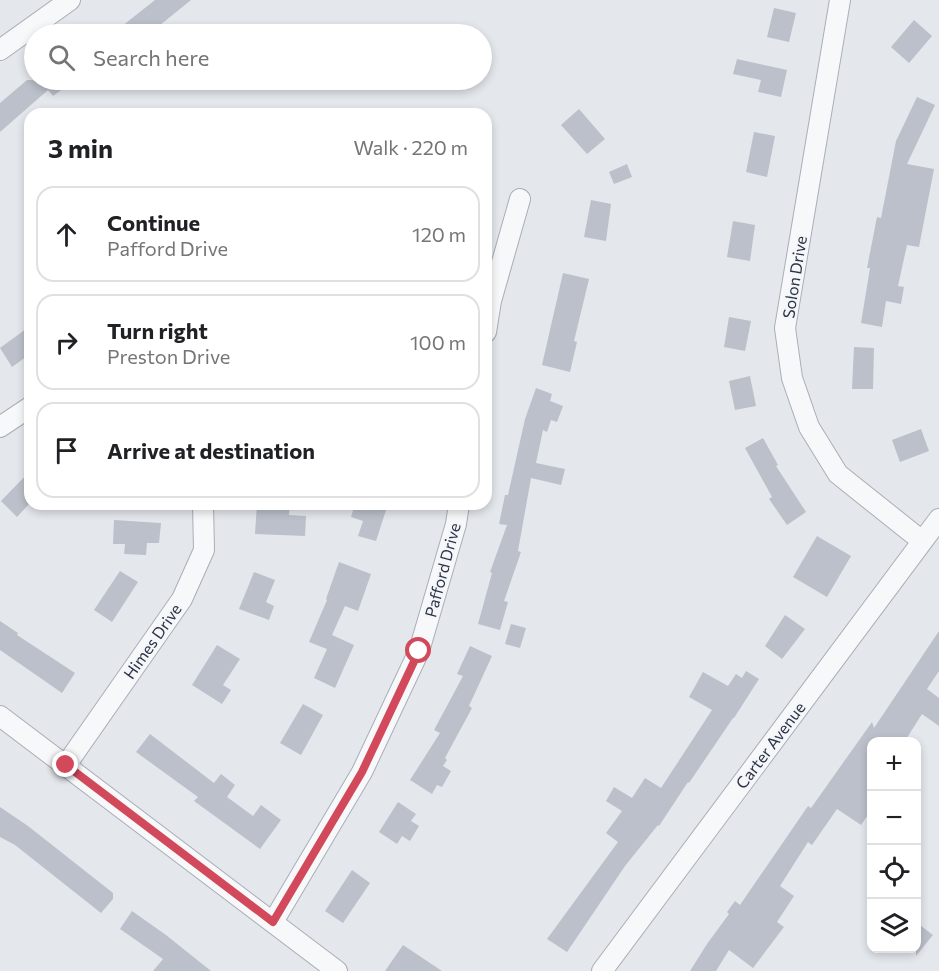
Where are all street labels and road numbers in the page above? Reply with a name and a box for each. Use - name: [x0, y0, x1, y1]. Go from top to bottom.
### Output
- street label: Solon Drive: [778, 234, 810, 320]
- street label: Pafford Drive: [420, 521, 464, 619]
- street label: Himes Drive: [119, 600, 185, 682]
- street label: Carter Avenue: [731, 698, 809, 792]

